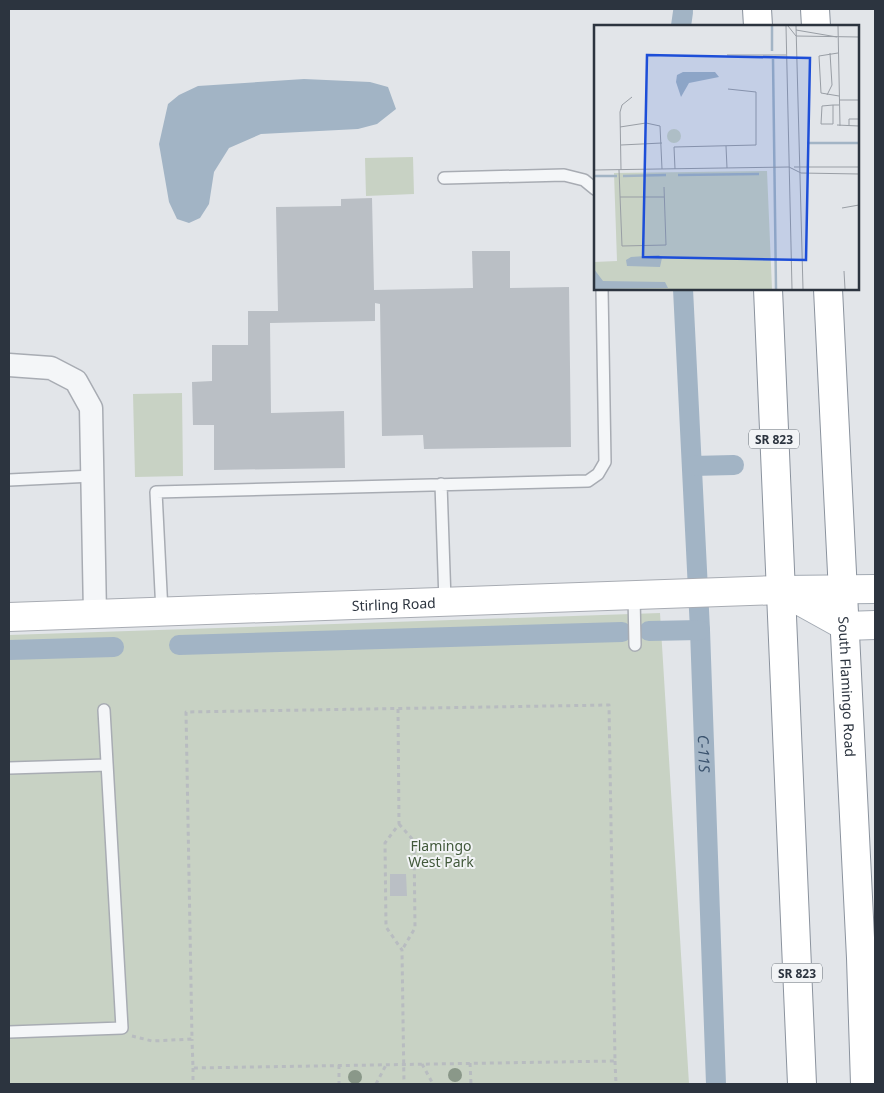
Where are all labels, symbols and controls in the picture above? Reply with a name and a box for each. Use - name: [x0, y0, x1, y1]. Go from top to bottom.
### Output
- inset map: [594, 25, 859, 290]
- road number: SR 823: [749, 429, 799, 448]
- street label: Stirling Road: [351, 593, 436, 614]
- street label: South Flamingo Road: [835, 616, 861, 757]
- water label: C-11S: [694, 734, 715, 773]
- park label: Flamingo West Park: [408, 836, 474, 871]
- road number: SR 823: [772, 964, 822, 982]

